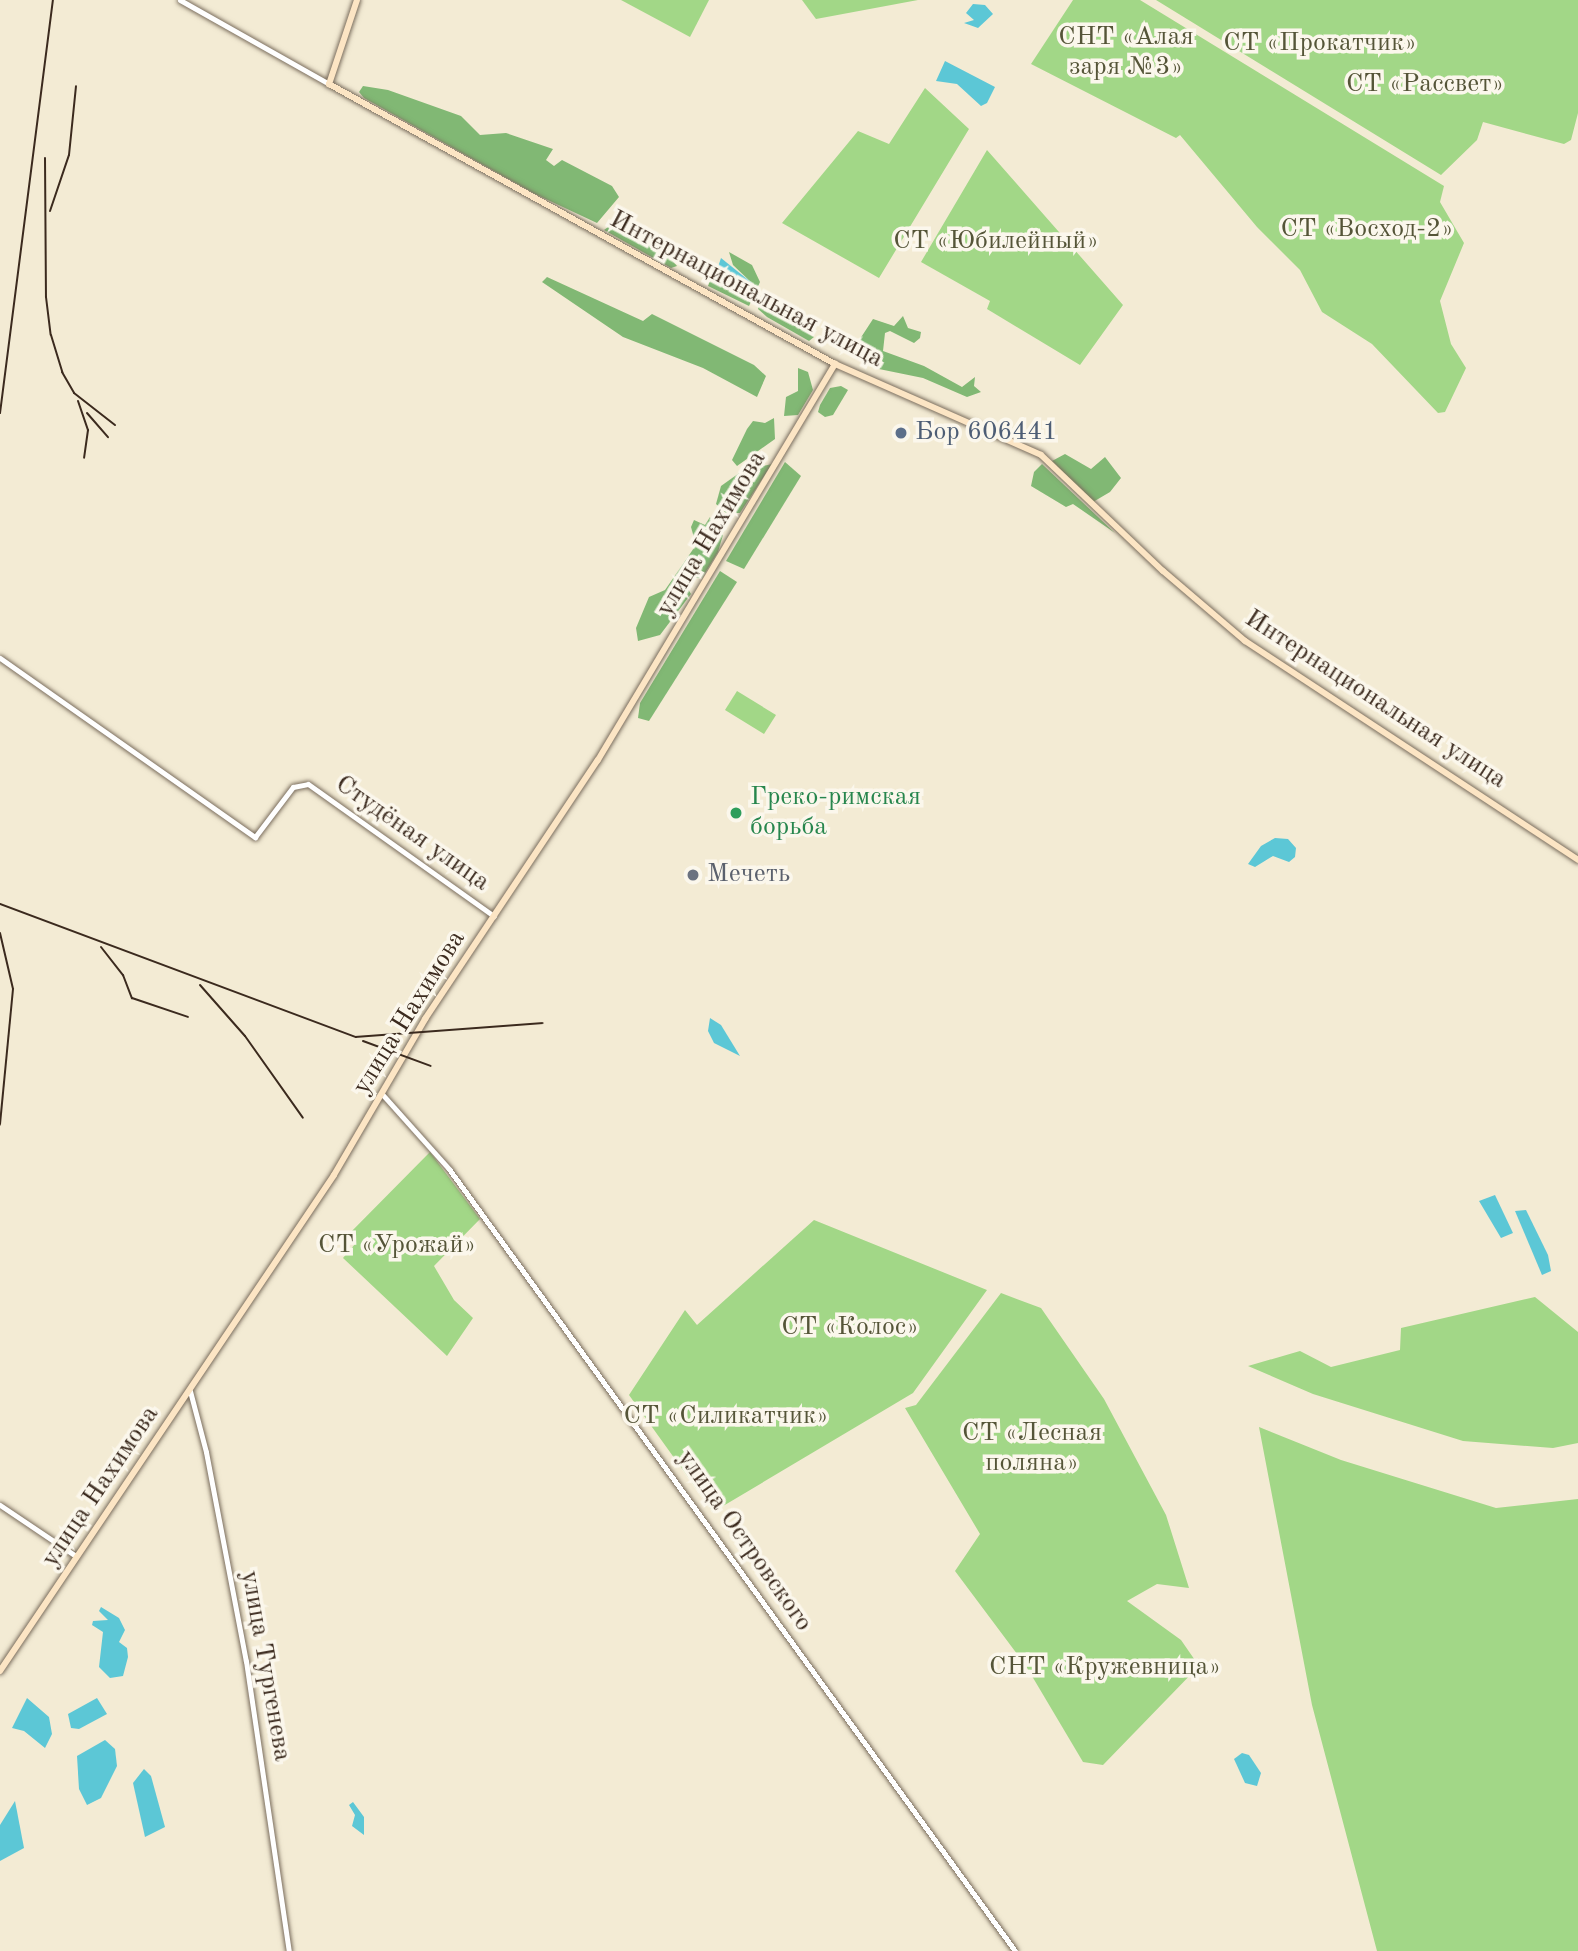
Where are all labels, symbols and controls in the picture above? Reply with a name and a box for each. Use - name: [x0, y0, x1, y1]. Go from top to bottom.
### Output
- park label: СНТ «Алая заря №3»: [1058, 22, 1194, 84]
- park label: СТ «Прокатчик»: [1223, 28, 1417, 60]
- park label: СТ «Рассвет»: [1346, 69, 1504, 101]
- street label: Интернациональная улица: [604, 205, 888, 375]
- park label: СТ «Восход-2»: [1281, 214, 1453, 246]
- park label: СТ «Юбилейный»: [893, 226, 1099, 258]
- place label: Бор 606441: [915, 417, 1058, 449]
- marker: Бор 606441: [893, 425, 909, 441]
- street label: улица Нахимова: [650, 445, 774, 623]
- street label: Интернациональная улица: [1238, 604, 1512, 796]
- street label: Студёная улица: [329, 769, 495, 899]
- place label: Греко-римская борьба: [750, 782, 921, 844]
- marker: Греко-римская борьба: [728, 805, 744, 821]
- place label: Мечеть: [707, 859, 790, 891]
- marker: Мечеть: [685, 867, 701, 883]
- street label: улица Нахимова: [347, 925, 473, 1101]
- park label: СТ «Урожай»: [318, 1230, 476, 1262]
- park label: СТ «Колос»: [781, 1312, 919, 1344]
- street label: улица Нахимова: [36, 1400, 166, 1574]
- park label: СТ «Силикатчик»: [624, 1401, 828, 1433]
- park label: СТ «Лесная поляна»: [962, 1418, 1102, 1480]
- street label: улица Островского: [670, 1444, 818, 1638]
- street label: улица Тургенева: [233, 1568, 297, 1764]
- park label: СНТ «Кружевница»: [989, 1652, 1221, 1684]

